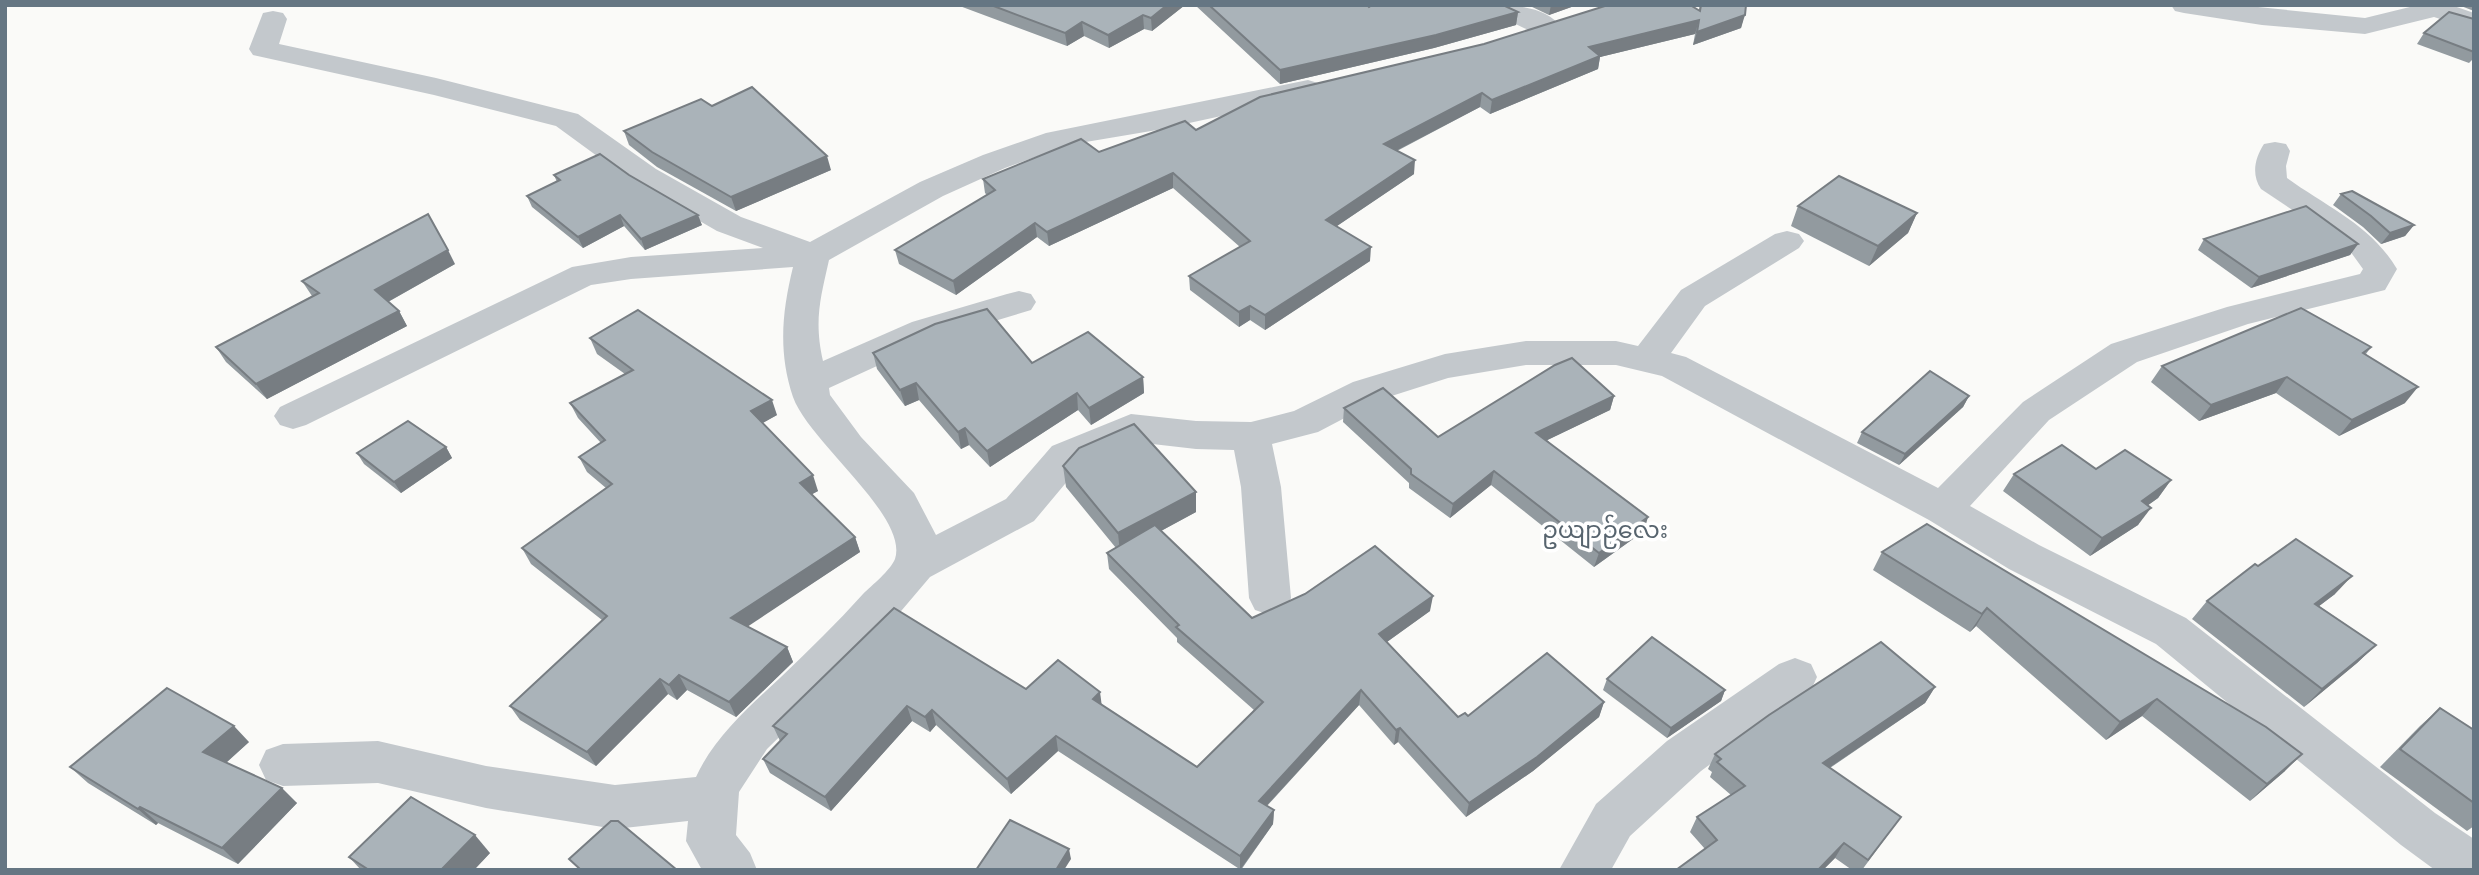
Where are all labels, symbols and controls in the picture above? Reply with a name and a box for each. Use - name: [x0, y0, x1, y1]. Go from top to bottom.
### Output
- district label: ဥယျာဉ်လေး: [1542, 514, 1668, 549]

